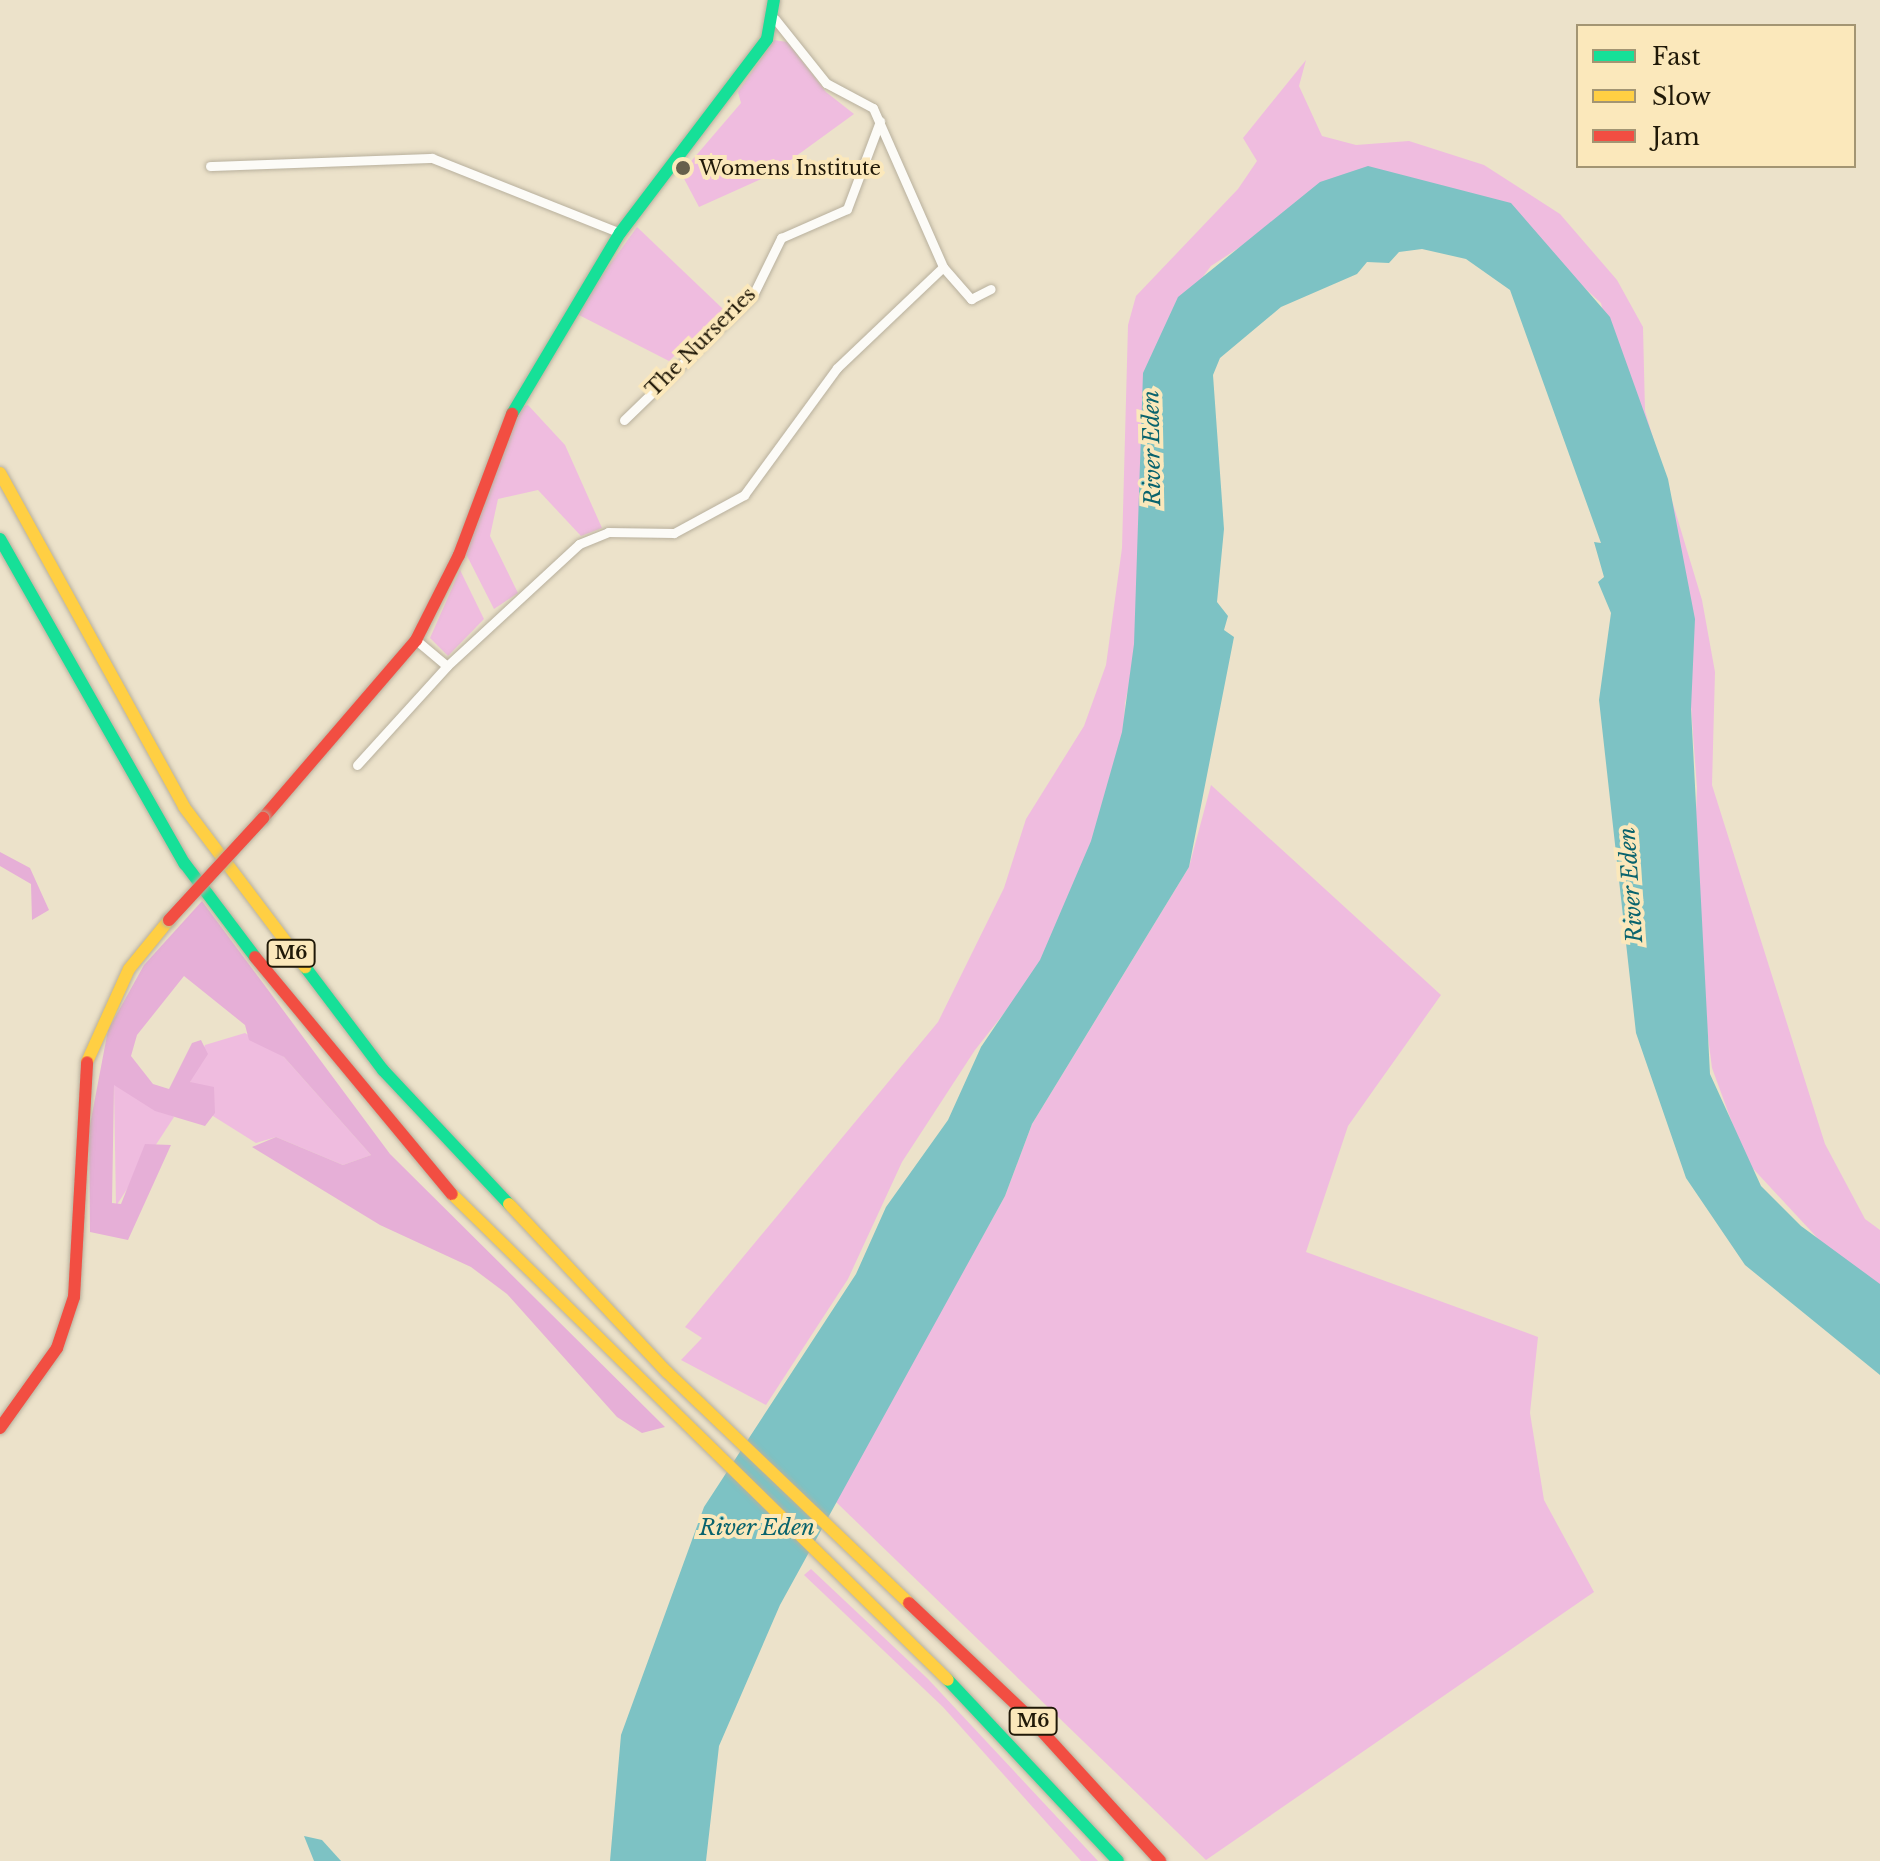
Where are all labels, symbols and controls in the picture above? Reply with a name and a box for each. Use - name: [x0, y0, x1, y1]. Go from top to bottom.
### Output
- legend: [1576, 24, 1856, 168]
- text: Fast: [1652, 42, 1700, 71]
- text: Slow: [1652, 82, 1711, 111]
- text: Jam: [1652, 122, 1700, 151]
- place label: Womens Institute: [699, 156, 881, 180]
- marker: Womens Institute: [674, 159, 692, 177]
- street label: The Nurseries: [641, 282, 761, 402]
- water label: River Eden: [1138, 390, 1166, 506]
- water label: River Eden: [1614, 826, 1648, 944]
- road number: M6: [265, 939, 317, 967]
- water label: River Eden: [699, 1515, 815, 1541]
- road number: M6: [1007, 1707, 1059, 1735]

